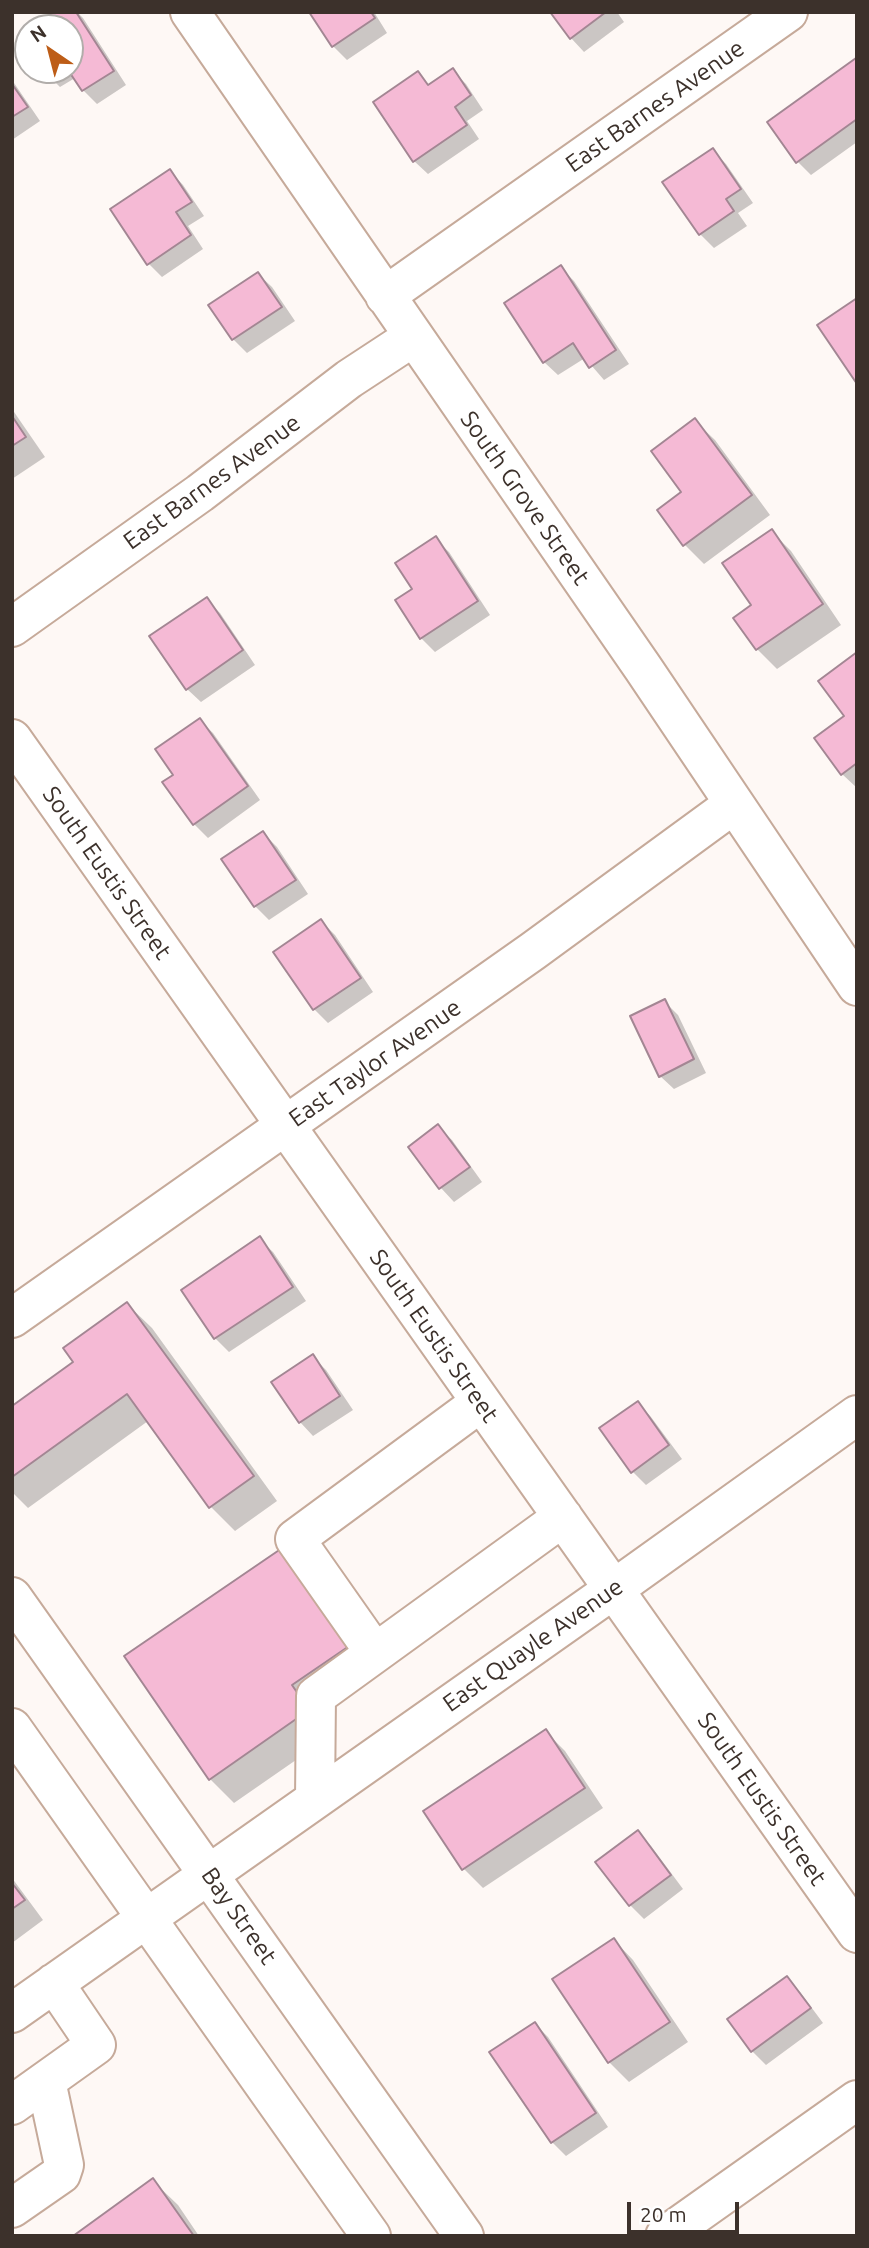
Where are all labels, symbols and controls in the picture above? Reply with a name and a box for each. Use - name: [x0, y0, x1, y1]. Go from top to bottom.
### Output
- north arrow: [14, 14, 84, 84]
- text: N: [26, 20, 50, 47]
- street label: East Barnes Avenue: [560, 34, 750, 178]
- street label: South Grove Street: [454, 406, 596, 590]
- street label: East Barnes Avenue: [118, 408, 306, 556]
- street label: South Eustis Street: [37, 781, 177, 965]
- street label: East Taylor Avenue: [284, 993, 466, 1133]
- street label: South Eustis Street: [364, 1244, 504, 1428]
- street label: East Quayle Avenue: [437, 1572, 629, 1718]
- street label: South Eustis Street: [692, 1707, 832, 1891]
- street label: Bay Street: [195, 1862, 283, 1970]
- scale bar: [631, 2188, 743, 2232]
- text: 20 m: [640, 2202, 687, 2226]

